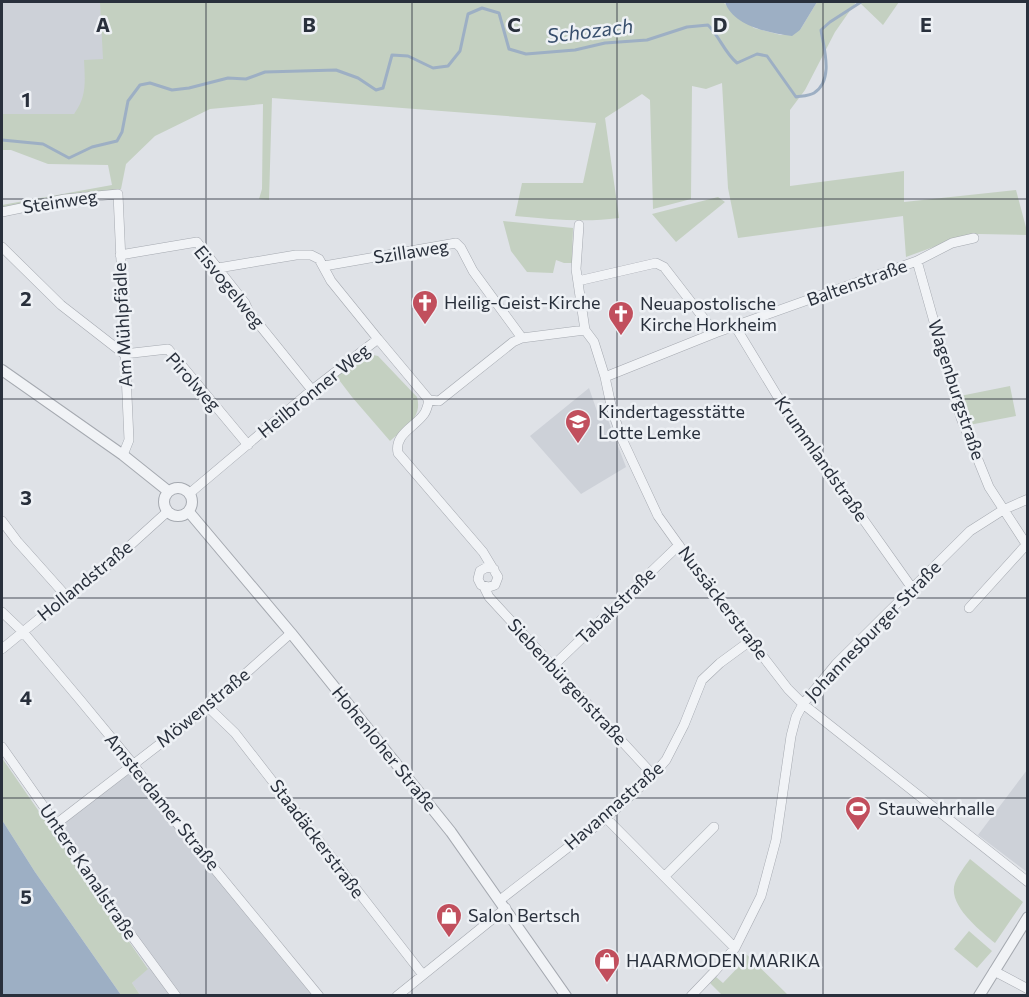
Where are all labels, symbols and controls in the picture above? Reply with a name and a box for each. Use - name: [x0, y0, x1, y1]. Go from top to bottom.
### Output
- text: A: [96, 12, 110, 36]
- text: B: [302, 12, 316, 36]
- text: C: [507, 12, 521, 36]
- text: D: [713, 12, 727, 36]
- text: E: [920, 12, 932, 36]
- water label: Schozach: [545, 13, 634, 47]
- text: 1: [21, 87, 31, 111]
- street label: Steinweg: [21, 184, 99, 218]
- street label: Szillaweg: [372, 234, 450, 268]
- street label: Eisvogelweg: [190, 241, 270, 332]
- street label: Baltenstraße: [804, 254, 910, 310]
- street label: Am Mühlpfädle: [108, 262, 136, 388]
- text: 2: [20, 286, 32, 310]
- church icon: Heilig-Geist-Kirche: [410, 288, 440, 326]
- place label: Heilig-Geist-Kirche: [444, 291, 601, 313]
- place label: Neuapostolische Kirche Horkheim: [640, 292, 777, 335]
- church icon: Neuapostolische Kirche Horkheim: [606, 299, 636, 337]
- street label: Wagenburgstraße: [924, 317, 990, 463]
- street label: Heilbronner Weg: [253, 338, 374, 442]
- street label: Pirolweg: [162, 347, 226, 415]
- street label: Krummlandstraße: [770, 392, 873, 525]
- place label: Kindertagesstätte Lotte Lemke: [598, 400, 745, 443]
- school or university icon: Kindertagesstätte Lotte Lemke: [563, 407, 593, 445]
- text: 3: [20, 485, 32, 509]
- street label: Hollandstraße: [32, 535, 136, 625]
- street label: Nussäckerstraße: [674, 541, 774, 663]
- street label: Johannesburger Straße: [800, 556, 945, 705]
- street label: Tabakstraße: [571, 562, 659, 648]
- street label: Siebenbürgenstraße: [504, 614, 632, 749]
- street label: Möwenstraße: [151, 663, 254, 752]
- street label: Hohenloher Straße: [328, 681, 442, 815]
- text: 4: [20, 685, 32, 709]
- street label: Amsterdamer Straße: [101, 728, 225, 874]
- street label: Havannastraße: [560, 756, 667, 854]
- street label: Staadäckerstraße: [266, 775, 370, 902]
- sports icon: Stauwehrhalle: [843, 794, 873, 832]
- place label: Stauwehrhalle: [878, 797, 995, 819]
- street label: Untere Kanalstraße: [35, 800, 142, 943]
- text: 5: [20, 884, 32, 908]
- shop icon: Salon Bertsch: [434, 901, 464, 939]
- place label: Salon Bertsch: [468, 904, 580, 926]
- shop icon: HAARMODEN MARIKA: [592, 946, 622, 984]
- place label: HAARMODEN MARIKA: [626, 949, 820, 971]

